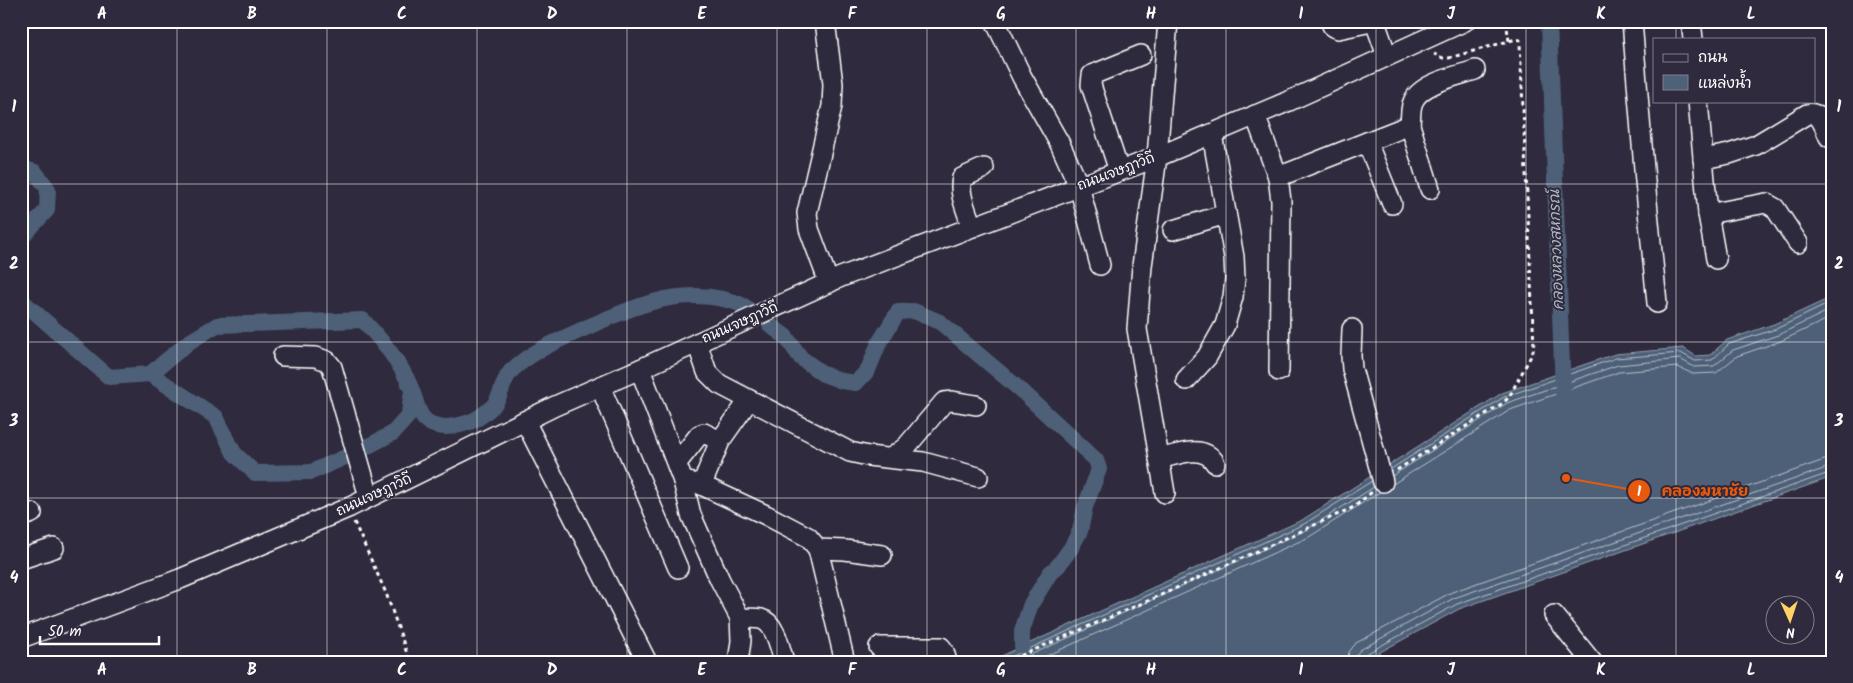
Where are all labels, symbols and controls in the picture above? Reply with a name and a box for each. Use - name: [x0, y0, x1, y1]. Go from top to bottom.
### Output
- text: A: [97, 2, 107, 27]
- text: B: [247, 2, 257, 27]
- text: C: [397, 2, 407, 27]
- text: D: [547, 2, 558, 27]
- text: E: [698, 2, 708, 27]
- text: F: [848, 2, 858, 27]
- text: G: [996, 2, 1006, 27]
- text: H: [1146, 2, 1156, 27]
- text: I: [1299, 2, 1304, 27]
- text: J: [1447, 2, 1456, 27]
- text: K: [1596, 2, 1606, 27]
- text: L: [1747, 2, 1755, 27]
- legend: [1653, 38, 1816, 102]
- text: ถนน: [1698, 46, 1727, 70]
- text: แหล่งน้ำ: [1698, 69, 1752, 96]
- text: 1: [12, 95, 17, 120]
- text: 1: [1837, 95, 1842, 120]
- street label: ถนนเจษฎาวิถี: [1074, 147, 1158, 197]
- water label: คลองหลวงสหกรณ์: [1543, 187, 1571, 311]
- text: 2: [9, 252, 19, 277]
- text: 2: [1834, 252, 1844, 277]
- street label: ถนนเจษฎาวิถี: [698, 296, 782, 350]
- text: 3: [9, 409, 19, 434]
- text: 3: [1834, 409, 1844, 434]
- street label: ถนนเจษฎาวิถี: [332, 468, 416, 522]
- callout: คลองมหาชัย: [1627, 476, 1758, 506]
- text: 1: [1637, 480, 1642, 504]
- text: คลองมหาชัย: [1662, 480, 1748, 504]
- text: 4: [10, 566, 19, 591]
- text: 4: [1835, 566, 1844, 591]
- north arrow: [1766, 596, 1816, 646]
- scale bar: [40, 613, 159, 645]
- text: 50 m: [48, 620, 82, 644]
- text: N: [1785, 621, 1796, 643]
- text: A: [97, 658, 107, 683]
- text: B: [247, 658, 257, 683]
- text: C: [397, 658, 407, 683]
- text: D: [547, 658, 558, 683]
- text: E: [698, 658, 708, 683]
- text: F: [848, 658, 858, 683]
- text: G: [996, 658, 1006, 683]
- text: H: [1146, 658, 1156, 683]
- text: I: [1299, 658, 1304, 683]
- text: J: [1447, 658, 1456, 683]
- text: K: [1596, 658, 1606, 683]
- text: L: [1747, 658, 1755, 683]

